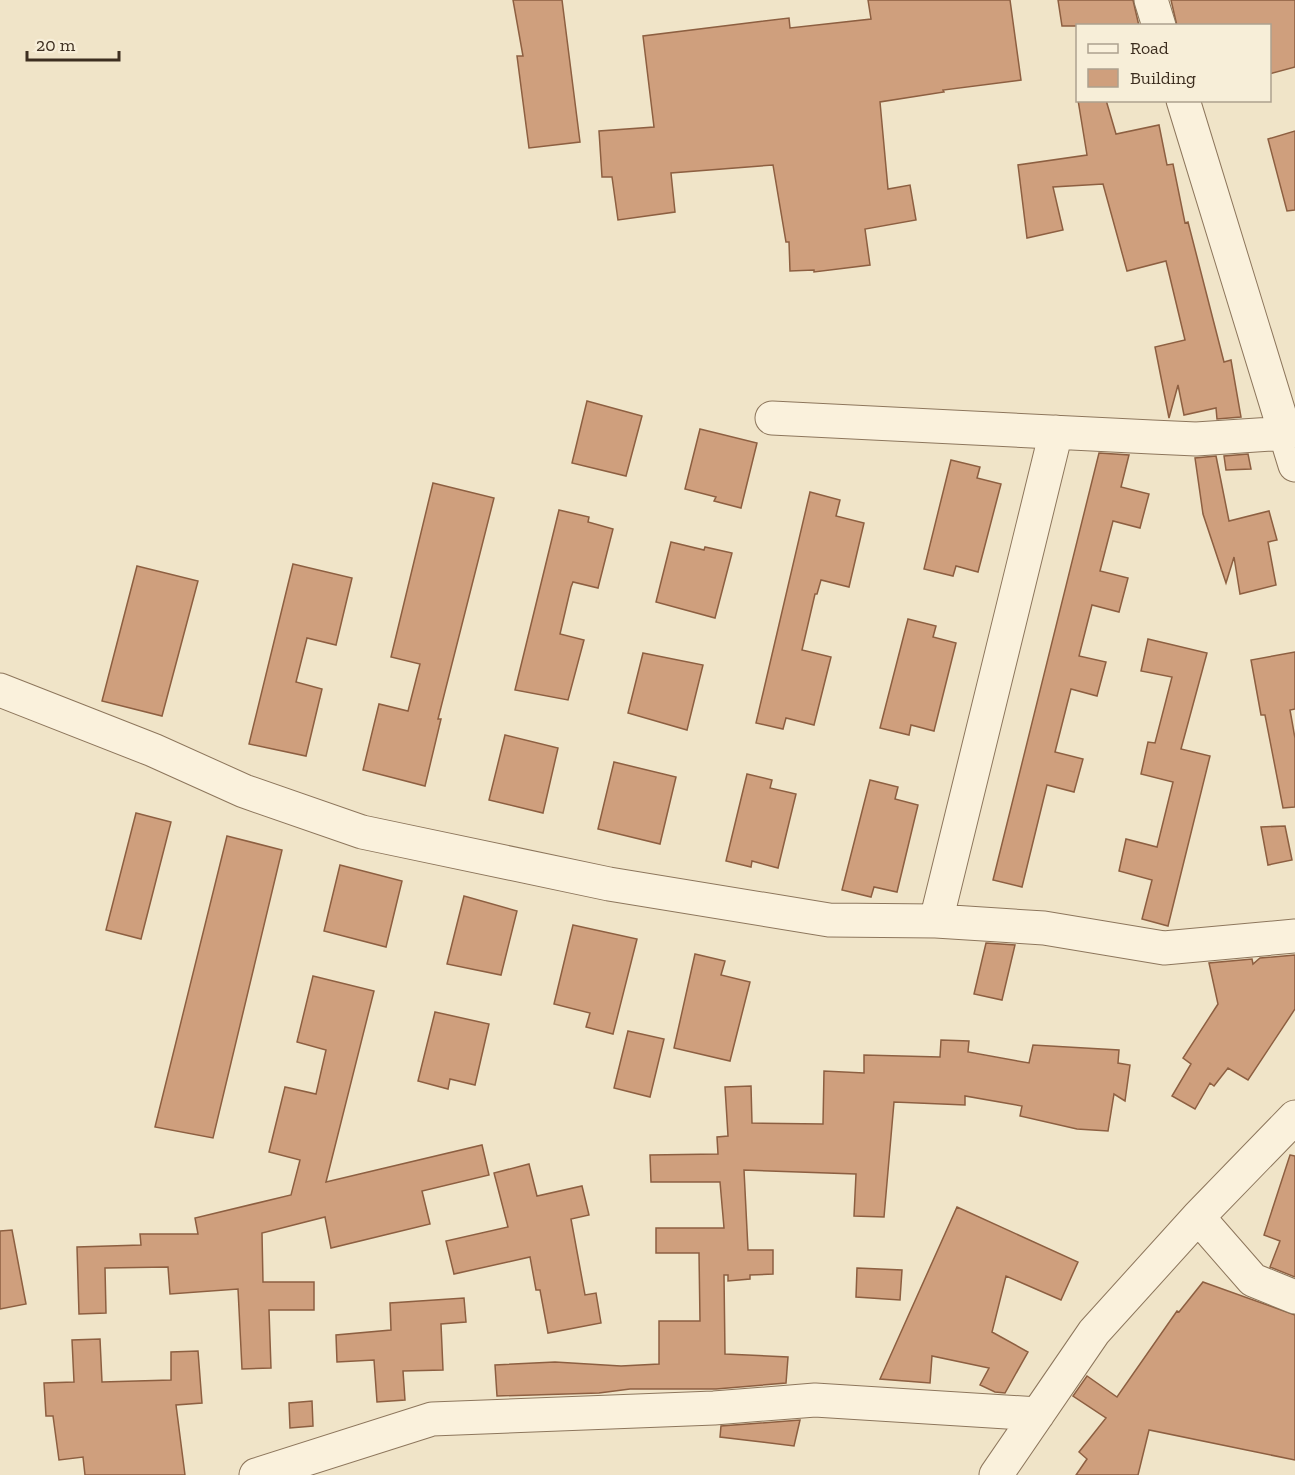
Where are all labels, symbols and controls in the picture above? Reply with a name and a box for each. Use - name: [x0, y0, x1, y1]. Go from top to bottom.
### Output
- scale bar: [27, 24, 118, 62]
- legend: [1076, 24, 1271, 102]
- text: 20 m: [36, 34, 76, 56]
- text: Road: [1130, 37, 1169, 59]
- text: Building: [1130, 67, 1196, 89]

